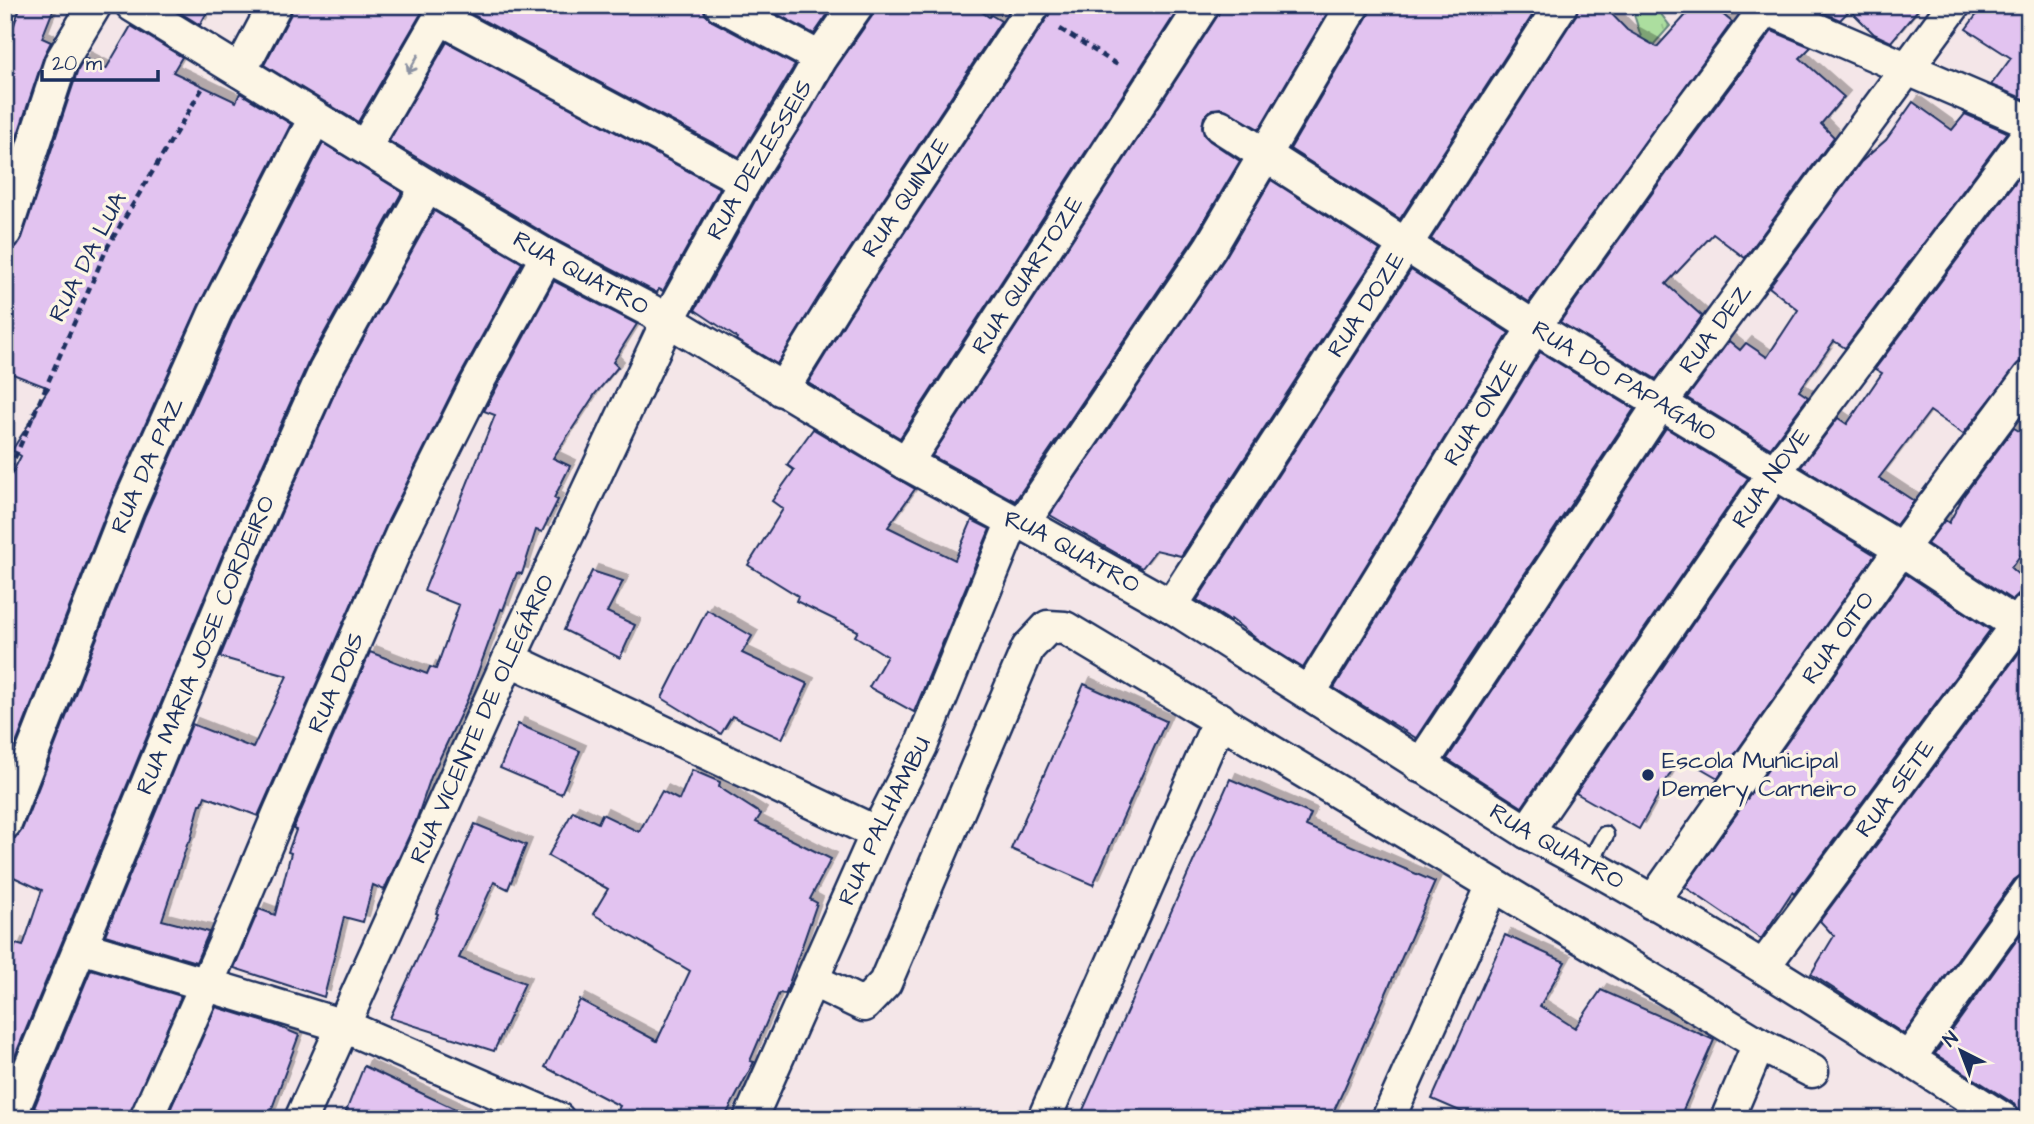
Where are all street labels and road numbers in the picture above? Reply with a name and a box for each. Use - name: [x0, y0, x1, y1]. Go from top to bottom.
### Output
- street label: RUA DEZESSEIS: [698, 73, 822, 246]
- street label: RUA QUINZE: [854, 131, 958, 264]
- street label: RUA DA LUA: [41, 186, 135, 328]
- street label: RUA QUARTOZE: [964, 189, 1092, 361]
- street label: RUA QUATRO: [507, 223, 655, 324]
- street label: RUA DOZE: [1319, 245, 1413, 365]
- street label: RUA DEZ: [1671, 276, 1760, 381]
- street label: RUA DO PAPAGAIO: [1525, 313, 1723, 450]
- street label: RUA ONZE: [1435, 353, 1527, 473]
- street label: RUA DA PAZ: [103, 392, 192, 538]
- street label: RUA NOVE: [1724, 421, 1819, 535]
- street label: RUA MARIA JOSE CORDEIRO: [128, 490, 284, 800]
- street label: RUA QUATRO: [1002, 503, 1146, 602]
- street label: RUA VICENTE DE OLEGÁRIO: [402, 569, 563, 869]
- street label: RUA OITO: [1794, 585, 1883, 691]
- street label: RUA DOIS: [300, 627, 373, 738]
- street label: RUA PALHAMBU: [830, 732, 940, 911]
- street label: RUA SETE: [1848, 733, 1943, 845]
- street label: RUA QUATRO: [1483, 795, 1630, 898]

